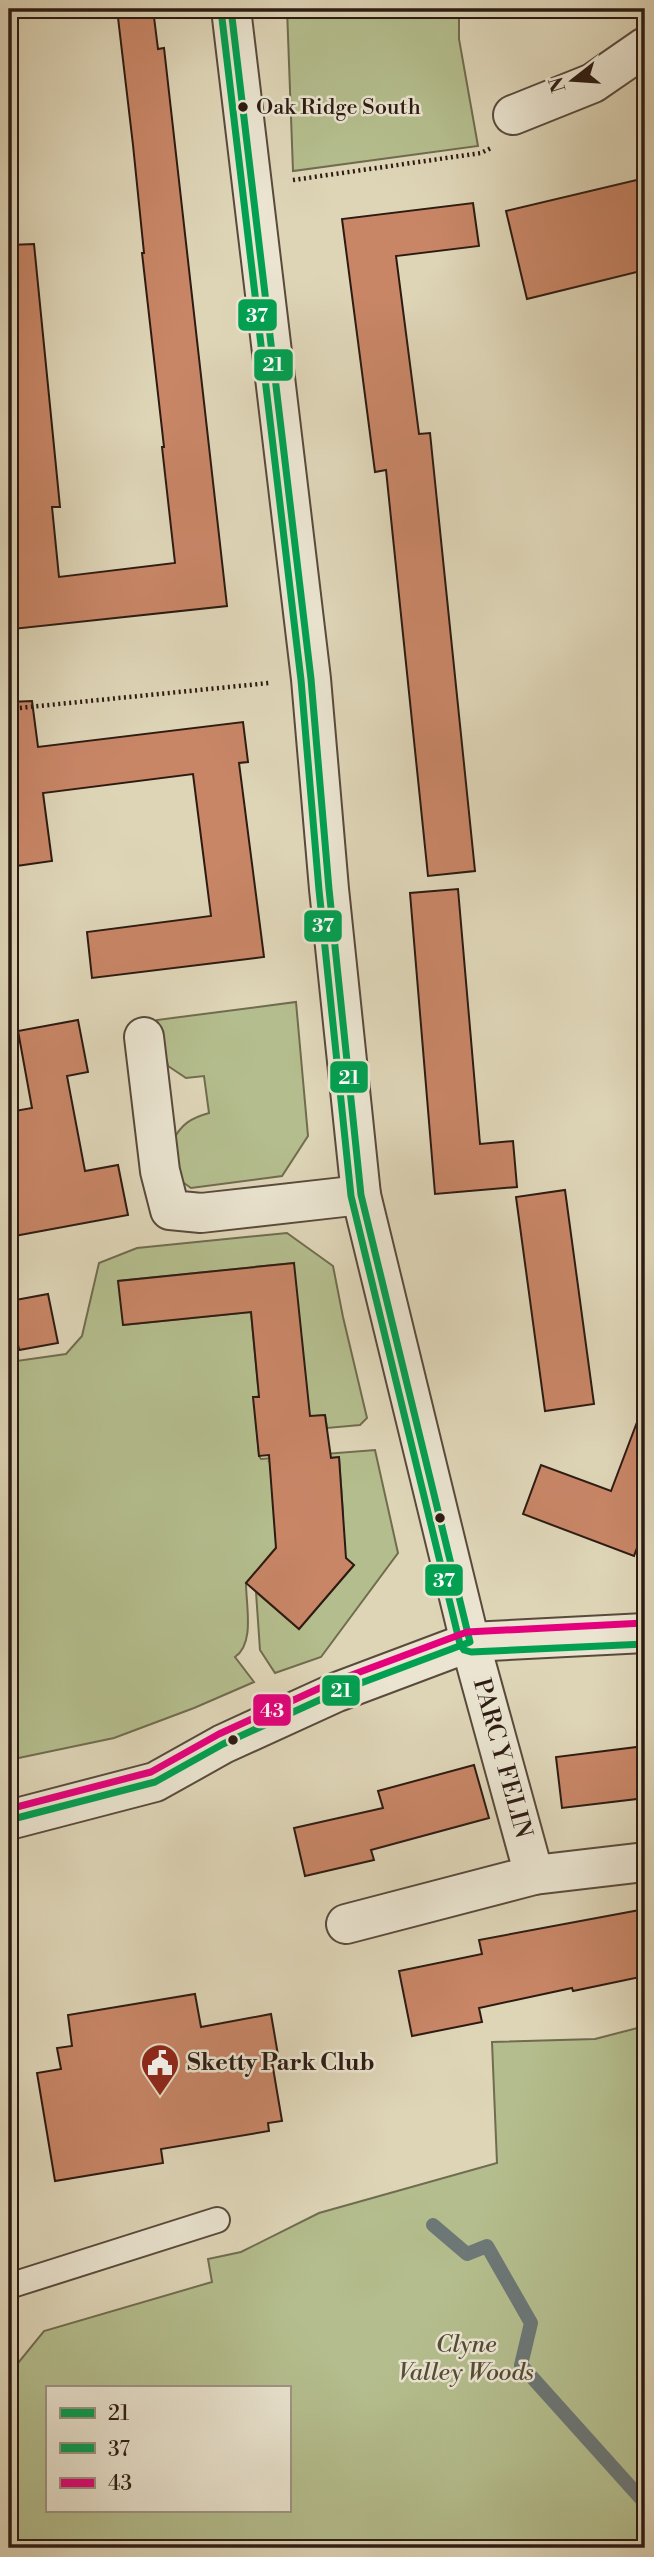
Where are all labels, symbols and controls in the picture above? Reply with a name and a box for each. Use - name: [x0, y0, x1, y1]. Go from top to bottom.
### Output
- north arrow: [538, 46, 608, 116]
- text: N: [544, 74, 571, 95]
- place label: Oak Ridge South: [256, 94, 421, 121]
- marker: Oak Ridge South: [236, 100, 250, 114]
- line badge: 37: [237, 298, 278, 332]
- text: 37: [246, 304, 268, 328]
- line badge: 21: [253, 348, 294, 382]
- text: 21: [262, 353, 284, 377]
- line badge: 37: [303, 909, 343, 943]
- text: 37: [312, 914, 334, 938]
- line badge: 21: [329, 1060, 369, 1094]
- text: 21: [338, 1066, 360, 1090]
- unlabelled marker: [433, 1511, 447, 1525]
- line badge: 37: [424, 1563, 464, 1597]
- text: 37: [433, 1569, 455, 1593]
- line badge: 21: [321, 1674, 361, 1707]
- street label: PARC Y FELIN: [466, 1675, 538, 1842]
- text: 21: [330, 1679, 352, 1703]
- line badge: 43: [252, 1693, 292, 1727]
- text: 43: [260, 1699, 284, 1723]
- unlabelled marker: [226, 1733, 240, 1747]
- public building icon: Sketty Park Club: [139, 2042, 181, 2097]
- place label: Sketty Park Club: [187, 2048, 375, 2078]
- park label: Clyne Valley Woods: [398, 2330, 534, 2388]
- legend: [46, 2386, 290, 2512]
- text: 21: [108, 2401, 129, 2427]
- text: 37: [108, 2437, 130, 2463]
- text: 43: [108, 2471, 132, 2497]

